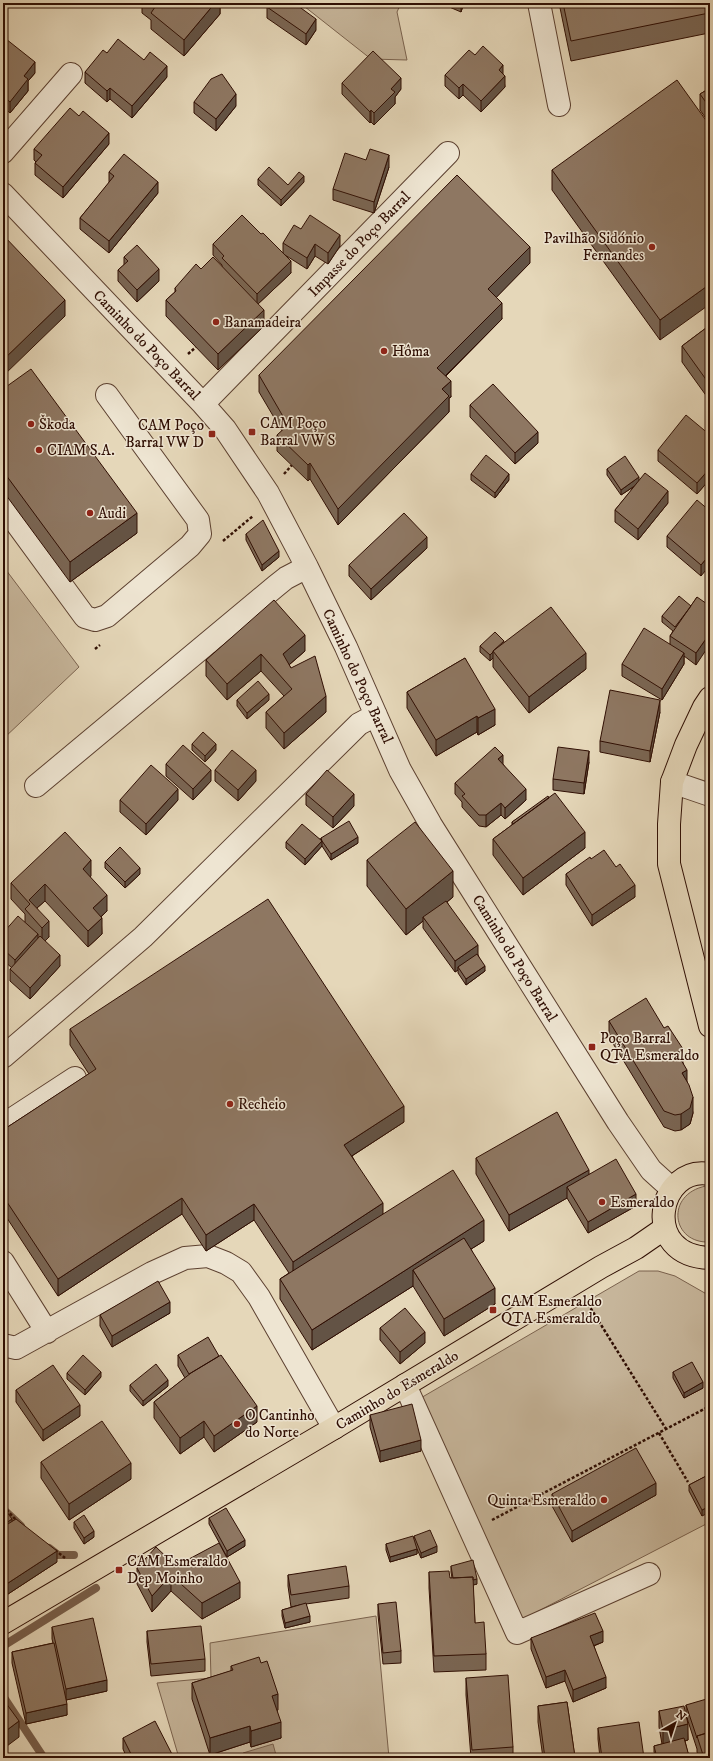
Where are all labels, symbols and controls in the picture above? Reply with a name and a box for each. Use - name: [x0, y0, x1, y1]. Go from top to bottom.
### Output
- street label: Impasse do Poço Barral: [304, 187, 415, 301]
- place label: Pavilhão Sidónio Fernandes: [544, 229, 644, 265]
- marker: Pavilhão Sidónio Fernandes: [647, 242, 657, 252]
- street label: Caminho do Poço Barral: [89, 286, 205, 405]
- place label: Banamadeira: [224, 313, 302, 332]
- marker: Banamadeira: [211, 317, 221, 327]
- place label: Hôma: [392, 342, 430, 361]
- marker: Hôma: [379, 346, 389, 356]
- place label: Škoda: [39, 414, 76, 434]
- place label: CAM Poço Barral VW S: [260, 414, 336, 450]
- place label: CAM Poço Barral VW D: [125, 416, 204, 452]
- marker: Škoda: [26, 419, 36, 429]
- marker: CAM Poço Barral VW S: [247, 427, 257, 437]
- marker: CAM Poço Barral VW D: [207, 429, 217, 439]
- place label: CIAM S.A.: [47, 441, 115, 460]
- marker: CIAM S.A.: [34, 445, 44, 455]
- place label: Audi: [98, 504, 126, 523]
- marker: Audi: [85, 508, 95, 518]
- street label: Caminho do Poço Barral: [318, 606, 397, 747]
- street label: Caminho do Poço Barral: [468, 891, 562, 1026]
- place label: Poço Barral QTA Esmeraldo: [600, 1029, 699, 1065]
- marker: Poço Barral QTA Esmeraldo: [587, 1042, 597, 1052]
- place label: Recheio: [238, 1095, 286, 1114]
- marker: Recheio: [225, 1099, 235, 1109]
- place label: Esmeraldo: [610, 1193, 674, 1212]
- marker: Esmeraldo: [597, 1197, 607, 1207]
- place label: CAM Esmeraldo QTA Esmeraldo: [501, 1292, 602, 1328]
- marker: CAM Esmeraldo QTA Esmeraldo: [488, 1305, 498, 1315]
- street label: Caminho do Esmeraldo: [332, 1346, 462, 1435]
- place label: O Cantinho do Norte: [245, 1406, 315, 1442]
- marker: O Cantinho do Norte: [232, 1419, 242, 1429]
- place label: Quinta Esmeraldo: [487, 1491, 596, 1510]
- marker: Quinta Esmeraldo: [599, 1495, 609, 1505]
- place label: CAM Esmeraldo Dep Moinho: [127, 1552, 228, 1588]
- marker: CAM Esmeraldo Dep Moinho: [114, 1565, 124, 1575]
- north arrow: [655, 1703, 695, 1743]
- text: N: [673, 1708, 689, 1724]

